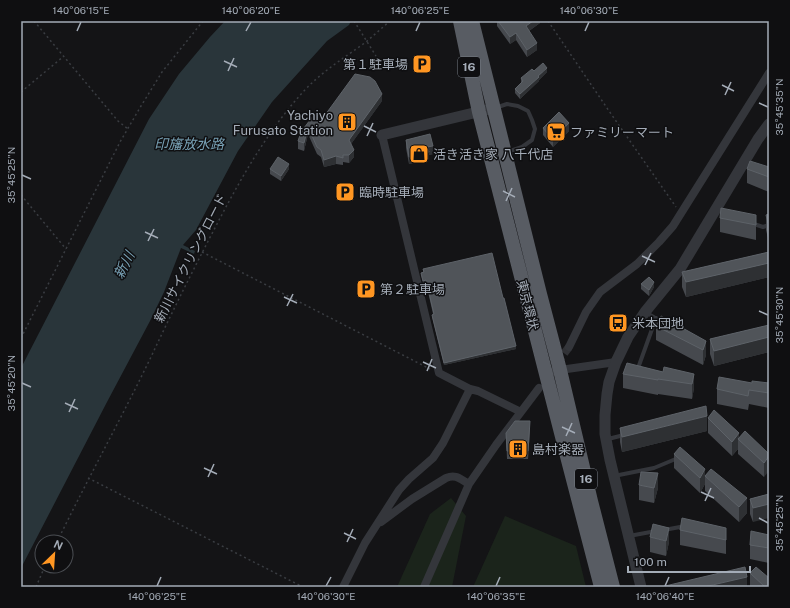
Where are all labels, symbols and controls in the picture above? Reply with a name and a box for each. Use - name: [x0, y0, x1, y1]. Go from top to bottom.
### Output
- text: 140°06'15"E: [53, 4, 109, 16]
- text: 140°06'20"E: [222, 4, 280, 16]
- text: 140°06'25"E: [391, 4, 449, 16]
- text: 140°06'30"E: [560, 4, 618, 16]
- parking icon: 第１駐車場: [411, 53, 433, 75]
- place label: 第１駐車場: [343, 57, 408, 72]
- road number: 16: [458, 57, 480, 77]
- text: 35°45'35"N: [773, 79, 785, 135]
- place label: Yachiyo Furusato Station: [233, 108, 333, 138]
- building icon: Yachiyo Furusato Station: [336, 111, 358, 133]
- supermarket icon: ファミリーマート: [545, 121, 567, 143]
- place label: ファミリーマート: [570, 125, 674, 140]
- water label: 印旛放水路: [154, 136, 225, 152]
- shop icon: 活き活き家 八千代店: [408, 143, 430, 165]
- text: 35°45'25"N: [5, 147, 17, 203]
- place label: 活き活き家 八千代店: [433, 147, 553, 162]
- parking icon: 臨時駐車場: [334, 181, 356, 203]
- place label: 臨時駐車場: [359, 185, 424, 200]
- street label: 新川サイクリングロード: [151, 191, 230, 325]
- water label: 新川: [111, 247, 138, 281]
- parking icon: 第２駐車場: [355, 278, 377, 300]
- street label: 東京環状: [514, 278, 541, 332]
- place label: 第２駐車場: [380, 282, 445, 297]
- text: 35°45'30"N: [773, 287, 785, 343]
- bus stop icon: 米本団地: [607, 312, 629, 334]
- place label: 米本団地: [632, 316, 684, 331]
- text: 35°45'20"N: [5, 355, 17, 411]
- building icon: 島村楽器: [507, 438, 529, 460]
- place label: 島村楽器: [532, 442, 584, 457]
- road number: 16: [575, 469, 597, 489]
- text: 35°45'25"N: [773, 495, 785, 551]
- north arrow: [34, 534, 74, 574]
- text: N: [52, 538, 65, 552]
- scale bar: [628, 548, 750, 574]
- text: 100 m: [634, 555, 667, 569]
- text: 140°06'25"E: [128, 590, 186, 602]
- text: 140°06'30"E: [297, 590, 355, 602]
- text: 140°06'35"E: [466, 590, 526, 602]
- text: 140°06'40"E: [636, 590, 694, 602]

